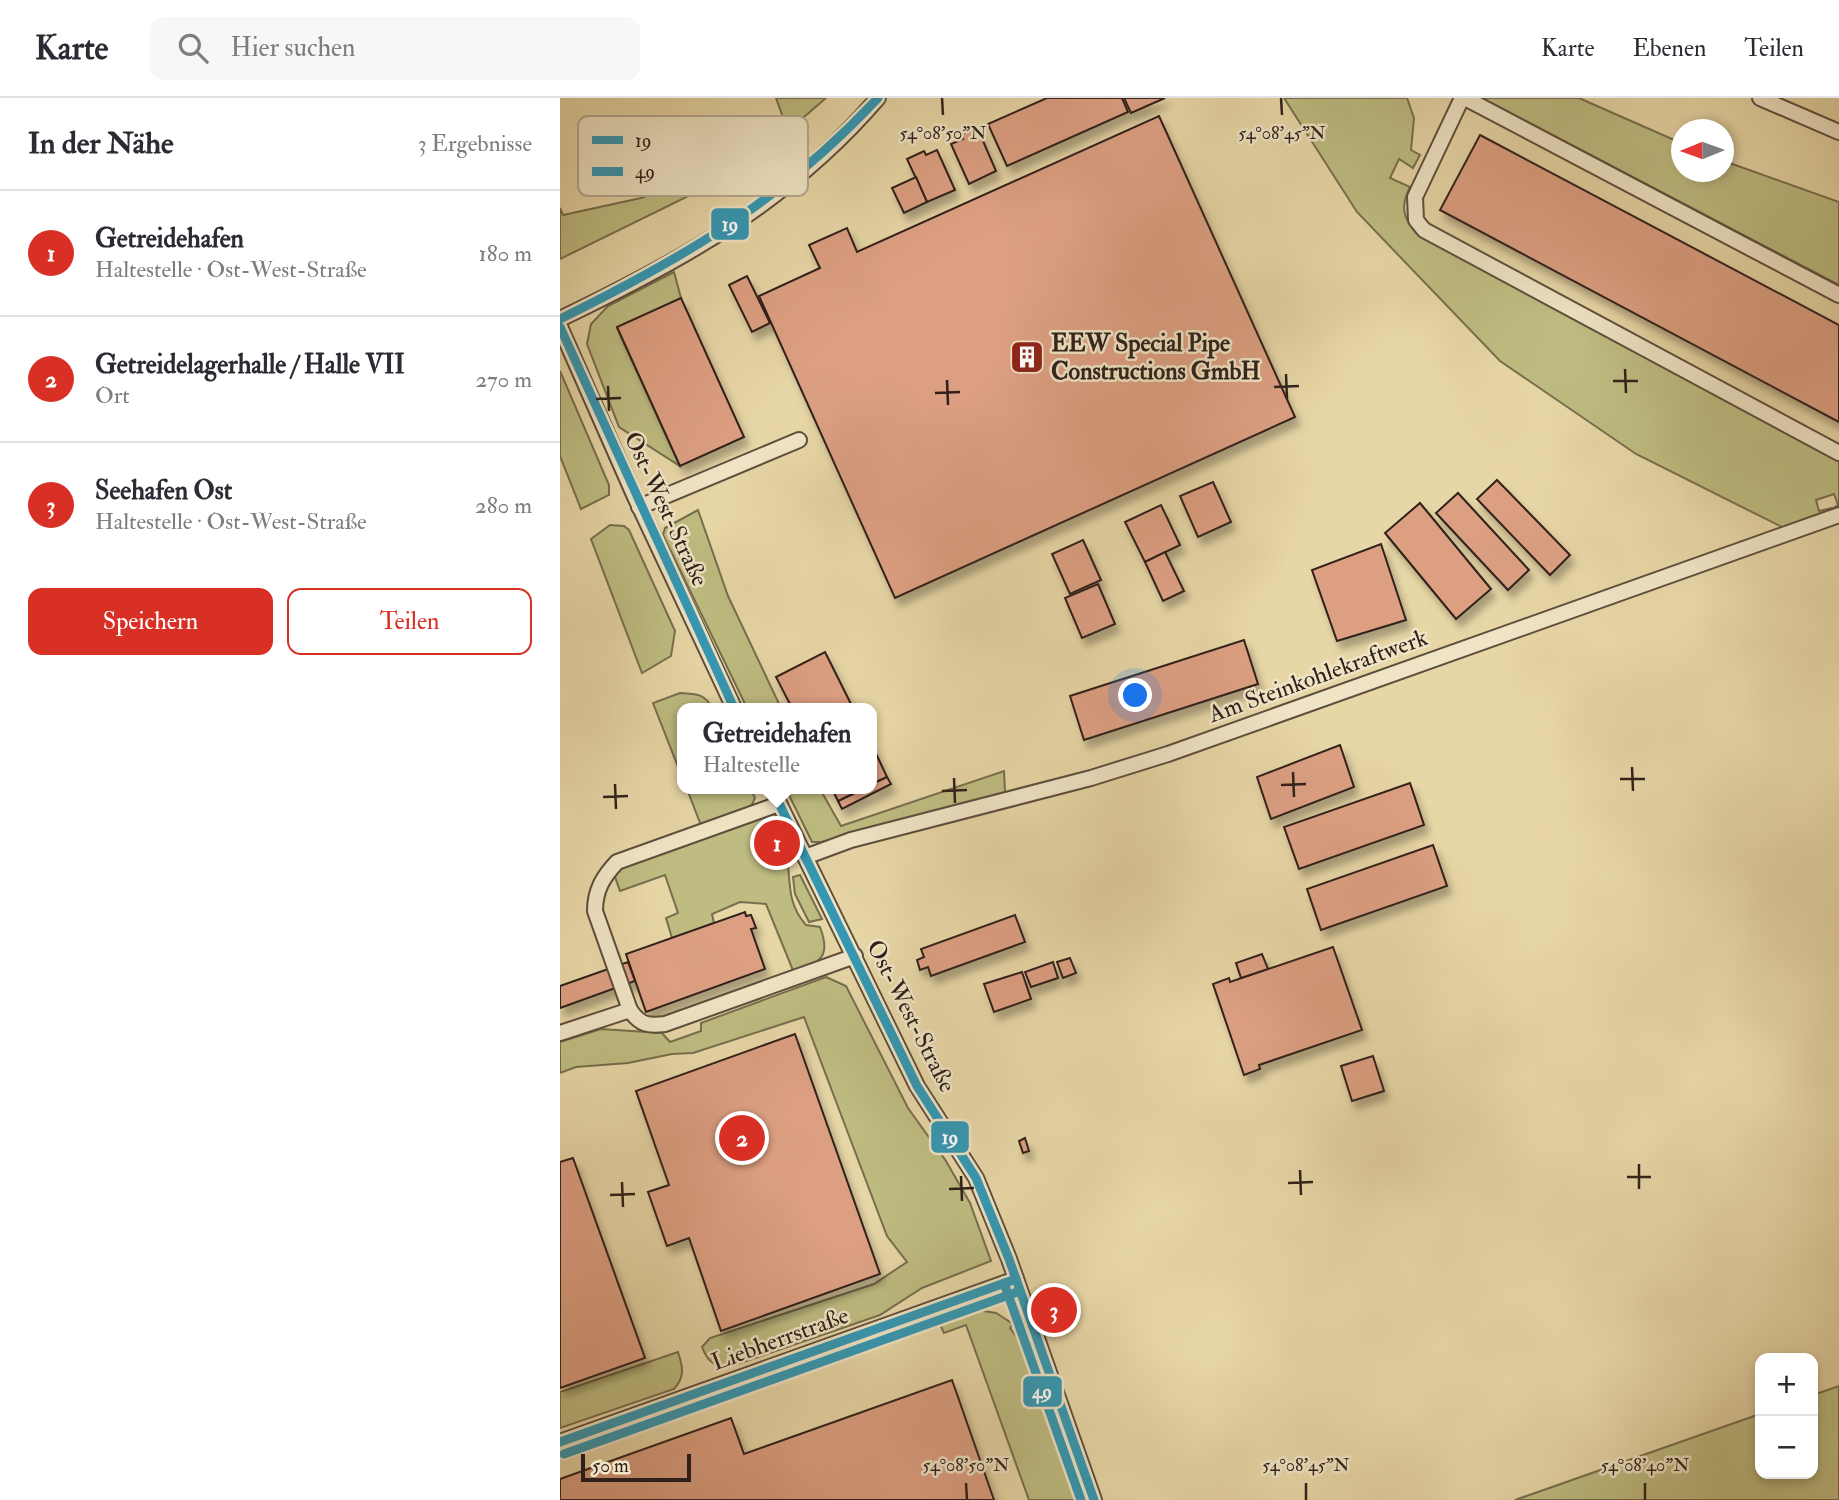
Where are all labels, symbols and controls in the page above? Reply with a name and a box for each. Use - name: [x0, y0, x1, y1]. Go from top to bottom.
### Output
- search box: [150, 17, 640, 80]
- text: Karte: [35, 28, 108, 69]
- icon: search: [174, 29, 212, 67]
- text: Hier suchen: [230, 32, 355, 64]
- text: Karte: [1541, 33, 1594, 64]
- text: Ebenen: [1632, 33, 1706, 64]
- text: Teilen: [1744, 33, 1804, 64]
- legend: [578, 116, 808, 196]
- north arrow: [1671, 119, 1734, 182]
- text: 54°08'50"N: [900, 122, 986, 145]
- text: 54°08'45"N: [1238, 122, 1326, 145]
- text: In der Nähe: [28, 125, 173, 162]
- text: 3 Ergebnisse: [418, 129, 532, 158]
- text: 19: [635, 129, 651, 153]
- text: 49: [635, 160, 655, 184]
- line badge: 19: [710, 207, 750, 241]
- text: 19: [722, 213, 738, 237]
- text: Getreidehafen: [95, 223, 244, 255]
- text: 1: [47, 239, 55, 268]
- text: 180 m: [479, 239, 532, 268]
- text: Haltestelle · Ost-West-Straße: [95, 255, 367, 284]
- place label: EEW Special Pipe Constructions GmbH: [1051, 328, 1261, 387]
- building icon: EEW Special Pipe Constructions GmbH: [1008, 338, 1046, 376]
- text: Getreidelagerhalle / Halle VII: [95, 349, 405, 381]
- text: 2: [45, 365, 57, 394]
- text: 270 m: [475, 365, 532, 394]
- text: Ort: [95, 381, 130, 410]
- street label: Ost-West-Straße: [617, 427, 715, 591]
- text: Seehafen Ost: [95, 475, 232, 507]
- text: 3: [47, 491, 55, 520]
- text: 280 m: [475, 491, 532, 520]
- text: Haltestelle · Ost-West-Straße: [95, 507, 367, 536]
- button: Speichern: [28, 588, 273, 655]
- button: Teilen: [287, 588, 532, 655]
- street label: Am Steinkohlekraftwerk: [1203, 622, 1432, 730]
- your location: [1118, 678, 1152, 712]
- popup: [677, 703, 877, 794]
- text: Getreidehafen: [703, 718, 851, 750]
- text: Haltestelle: [703, 750, 800, 779]
- pin: 1: [754, 817, 800, 869]
- street label: Ost-West-Straße: [859, 935, 963, 1097]
- pin: 2: [719, 1112, 765, 1164]
- line badge: 19: [930, 1120, 970, 1154]
- text: 19: [942, 1126, 958, 1150]
- pin: 3: [1031, 1284, 1077, 1336]
- street label: Liebherrstraße: [707, 1300, 853, 1378]
- map controls: [1755, 1353, 1818, 1479]
- button: +: [1755, 1353, 1818, 1416]
- line badge: 49: [1022, 1375, 1063, 1408]
- text: 49: [1031, 1380, 1052, 1404]
- button: −: [1755, 1416, 1818, 1479]
- scale bar: [581, 1451, 691, 1483]
- text: 50 m: [592, 1454, 629, 1478]
- text: 54°08'50"N: [923, 1454, 1009, 1477]
- text: 54°08'45"N: [1262, 1454, 1350, 1477]
- text: 54°08'40"N: [1601, 1454, 1689, 1477]

